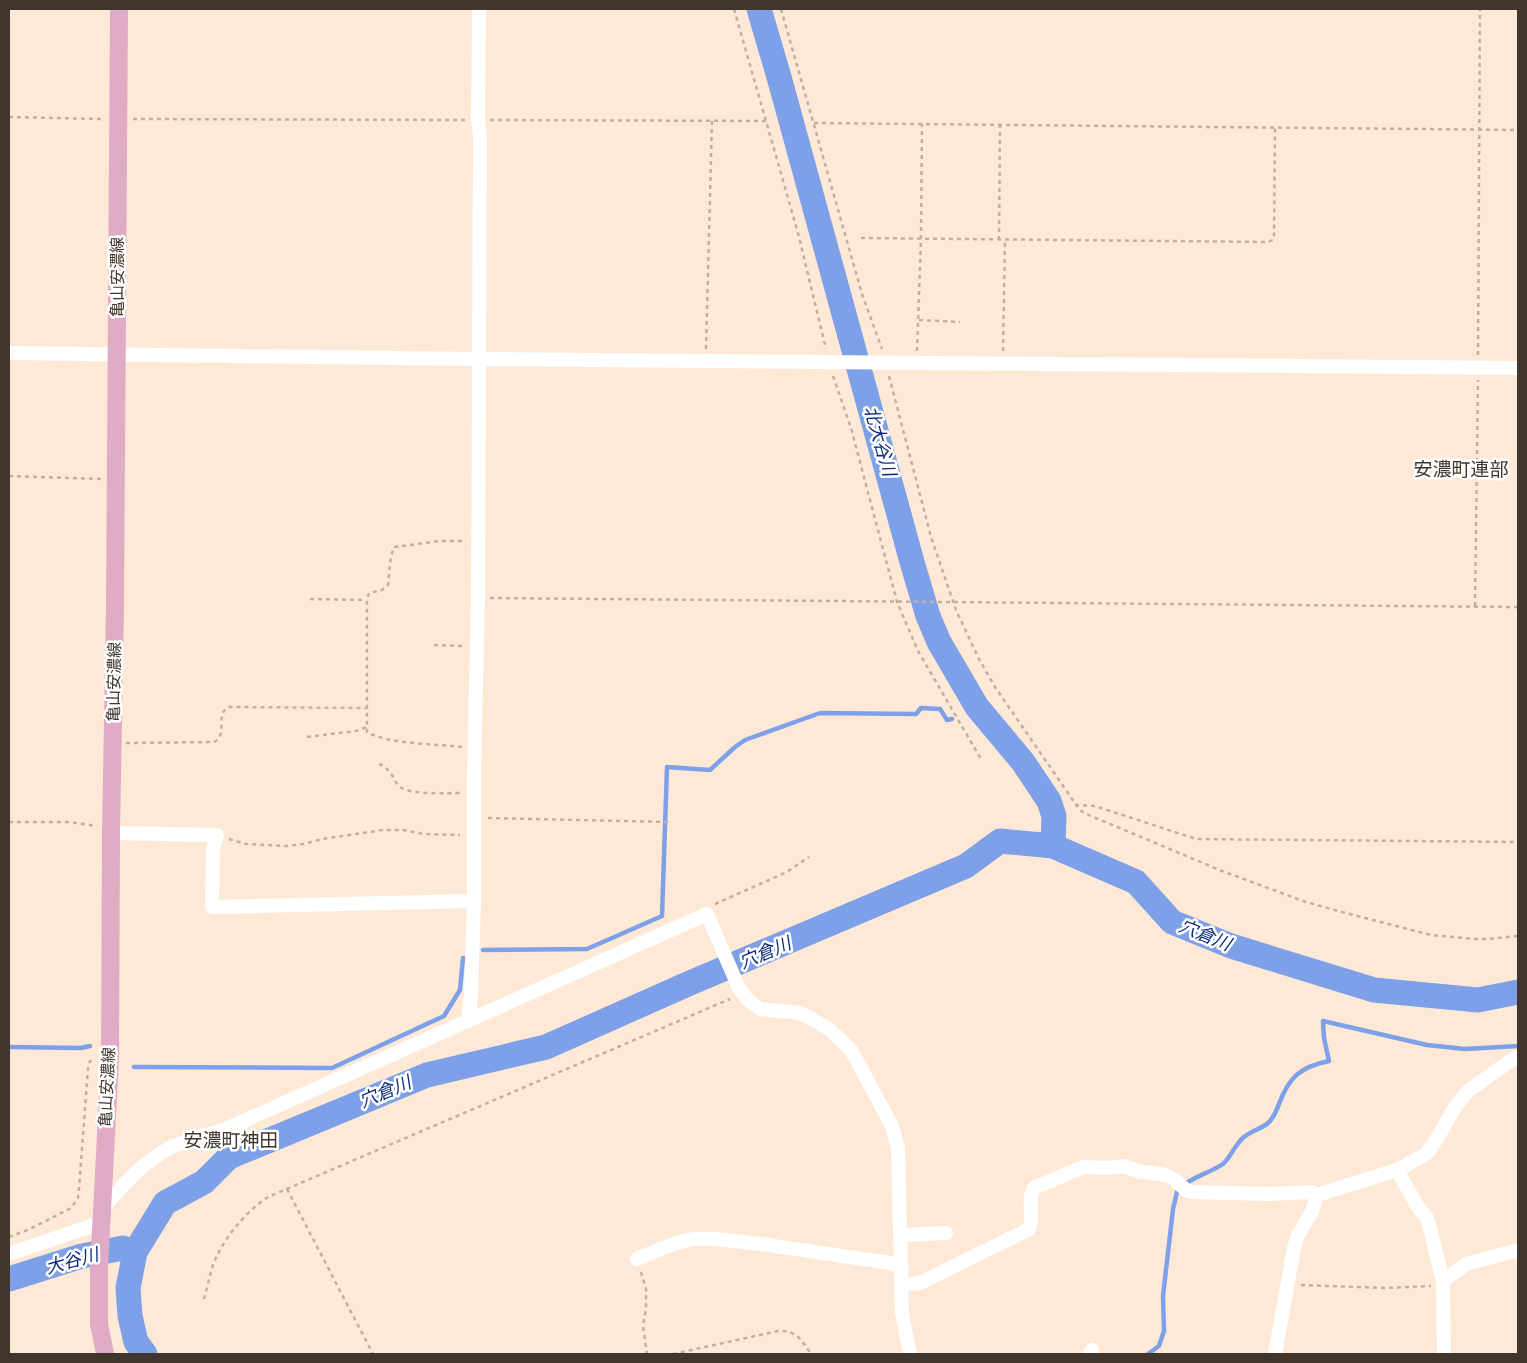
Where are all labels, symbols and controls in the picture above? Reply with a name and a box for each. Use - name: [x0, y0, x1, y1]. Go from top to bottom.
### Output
- street label: 亀山安濃線: [108, 237, 127, 317]
- water label: 北大谷川: [860, 403, 901, 481]
- district label: 安濃町連部: [1413, 458, 1509, 481]
- street label: 亀山安濃線: [104, 642, 124, 722]
- water label: 穴倉川: [1176, 915, 1236, 956]
- water label: 穴倉川: [736, 932, 796, 974]
- street label: 亀山安濃線: [95, 1047, 119, 1127]
- water label: 穴倉川: [356, 1071, 416, 1113]
- district label: 安濃町神田: [183, 1129, 279, 1152]
- water label: 大谷川: [43, 1243, 103, 1279]

